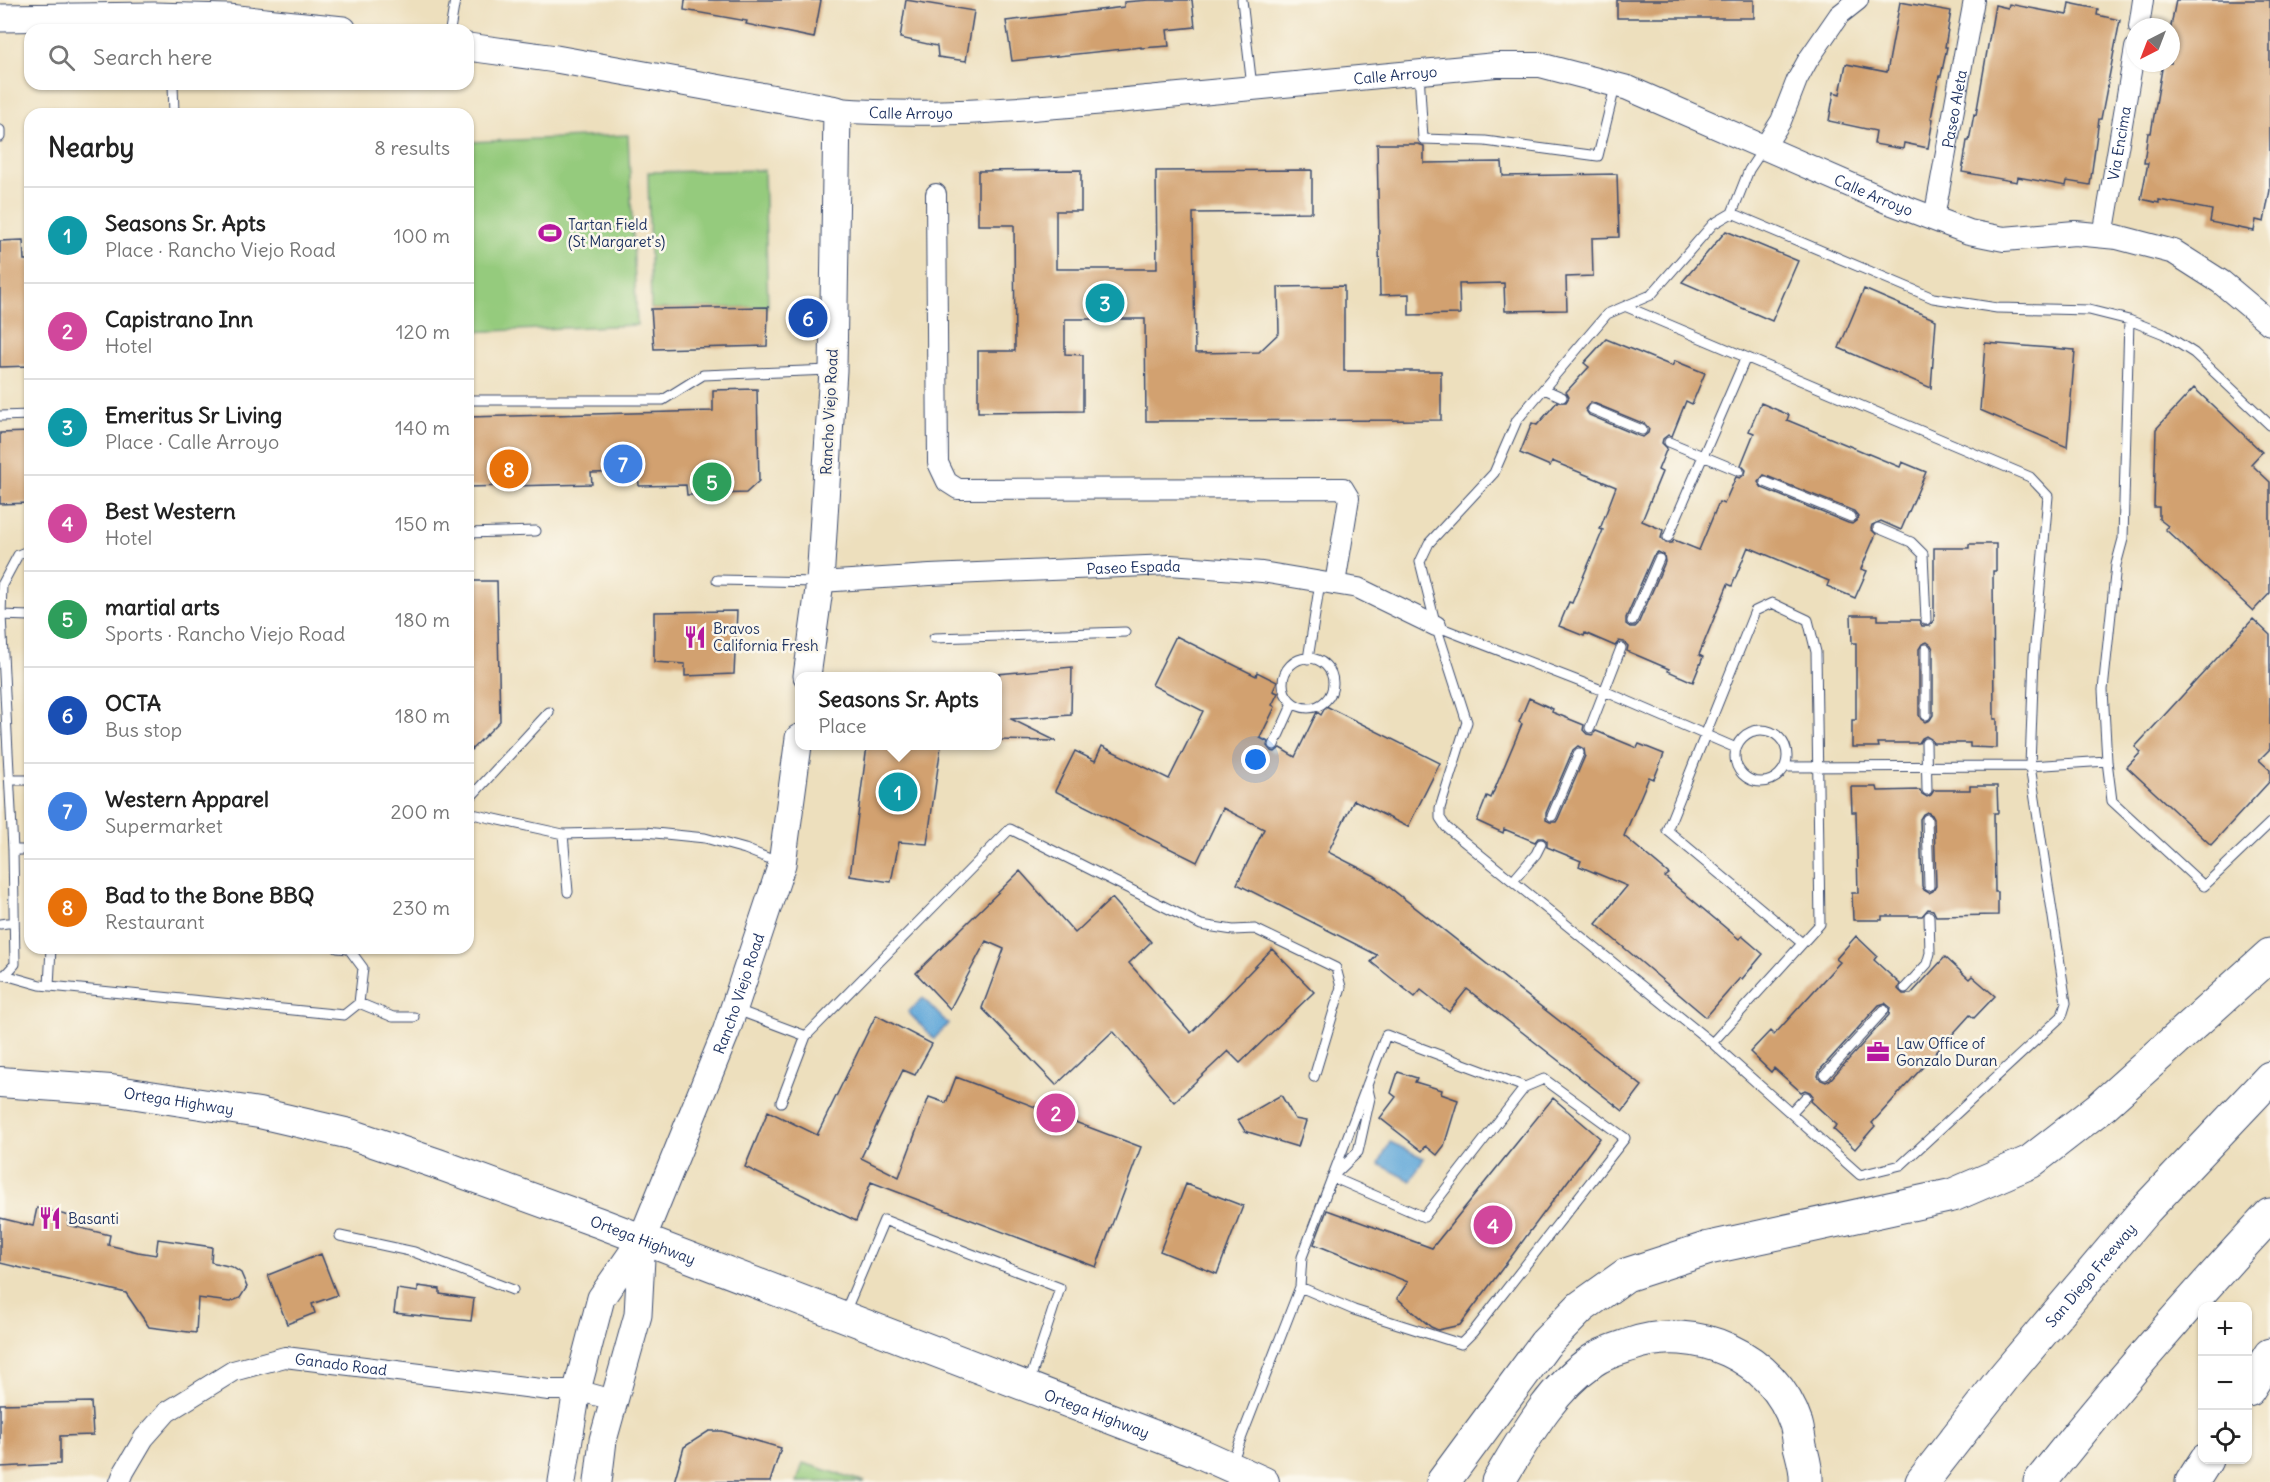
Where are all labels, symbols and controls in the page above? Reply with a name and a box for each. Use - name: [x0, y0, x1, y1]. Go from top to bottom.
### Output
- north arrow: [2126, 18, 2180, 72]
- search box: [24, 24, 474, 90]
- icon: search: [45, 41, 78, 74]
- text: Search here: [93, 43, 212, 71]
- street label: Calle Arroyo: [1353, 61, 1438, 88]
- street label: Paseo Aleta: [1938, 68, 1971, 149]
- street label: Calle Arroyo: [869, 102, 953, 122]
- street label: Via Encima: [2103, 104, 2135, 182]
- text: Nearby: [48, 131, 134, 164]
- text: 8 results: [374, 135, 450, 160]
- street label: Calle Arroyo: [1831, 170, 1916, 220]
- text: Seasons Sr. Apts: [105, 209, 266, 237]
- place label: Tartan Field (St Margaret's): [568, 215, 665, 251]
- sports icon: Tartan Field (St Margaret's): [537, 220, 563, 246]
- text: 1: [64, 223, 71, 248]
- text: 100 m: [393, 223, 450, 248]
- text: Place · Rancho Viejo Road: [105, 237, 336, 262]
- pin: 3: [1086, 280, 1124, 326]
- pin: 6: [788, 296, 828, 340]
- text: Capistrano Inn: [105, 305, 253, 333]
- text: 2: [62, 319, 73, 344]
- text: 120 m: [396, 319, 450, 344]
- text: Hotel: [105, 333, 152, 358]
- street label: Rancho Viejo Road: [816, 348, 842, 476]
- text: Emeritus Sr Living: [105, 401, 282, 429]
- text: 3: [62, 415, 73, 440]
- text: 140 m: [395, 415, 450, 440]
- text: Place · Calle Arroyo: [105, 429, 279, 454]
- pin: 7: [604, 442, 642, 486]
- pin: 8: [490, 446, 528, 492]
- pin: 5: [692, 460, 732, 504]
- text: Best Western: [105, 497, 236, 525]
- text: 4: [62, 511, 73, 536]
- text: 150 m: [395, 511, 450, 536]
- text: Hotel: [105, 525, 152, 550]
- street label: Paseo Espada: [1086, 555, 1182, 578]
- text: martial arts: [105, 593, 220, 621]
- text: 5: [62, 607, 73, 632]
- text: 180 m: [395, 607, 450, 632]
- place label: Bravos California Fresh: [713, 619, 819, 655]
- text: Sports · Rancho Viejo Road: [105, 621, 345, 646]
- restaurant icon: Bravos California Fresh: [682, 624, 708, 650]
- popup: [795, 672, 1002, 750]
- text: Seasons Sr. Apts: [818, 685, 979, 713]
- text: OCTA: [105, 689, 161, 717]
- text: 6: [62, 703, 73, 728]
- text: 180 m: [395, 703, 450, 728]
- text: Place: [818, 713, 867, 738]
- text: Bus stop: [105, 717, 182, 742]
- your location: [1241, 745, 1270, 774]
- pin: 1: [878, 770, 918, 814]
- text: Western Apparel: [105, 785, 269, 813]
- text: 7: [63, 799, 72, 824]
- text: 200 m: [390, 799, 450, 824]
- text: Supermarket: [105, 813, 223, 838]
- text: Bad to the Bone BBQ: [105, 881, 314, 909]
- text: 8: [62, 895, 73, 920]
- text: 230 m: [392, 895, 450, 920]
- text: Restaurant: [105, 909, 204, 934]
- street label: Rancho Viejo Road: [709, 930, 768, 1057]
- place label: Law Office of Gonzalo Duran: [1896, 1034, 1998, 1070]
- office icon: Law Office of Gonzalo Duran: [1865, 1039, 1891, 1065]
- street label: Ortega Highway: [123, 1083, 235, 1118]
- pin: 2: [1036, 1090, 1076, 1136]
- pin: 4: [1474, 1202, 1512, 1248]
- restaurant icon: Basanti: [37, 1205, 63, 1231]
- place label: Basanti: [68, 1209, 119, 1228]
- street label: Ortega Highway: [588, 1211, 698, 1268]
- street label: San Diego Freeway: [2041, 1219, 2140, 1331]
- map controls: [2198, 1302, 2252, 1464]
- button: +: [2198, 1302, 2252, 1356]
- street label: Ganado Road: [294, 1349, 388, 1379]
- button: −: [2198, 1356, 2252, 1410]
- street label: Ortega Highway: [1042, 1385, 1152, 1442]
- button: locate: [2198, 1410, 2252, 1464]

